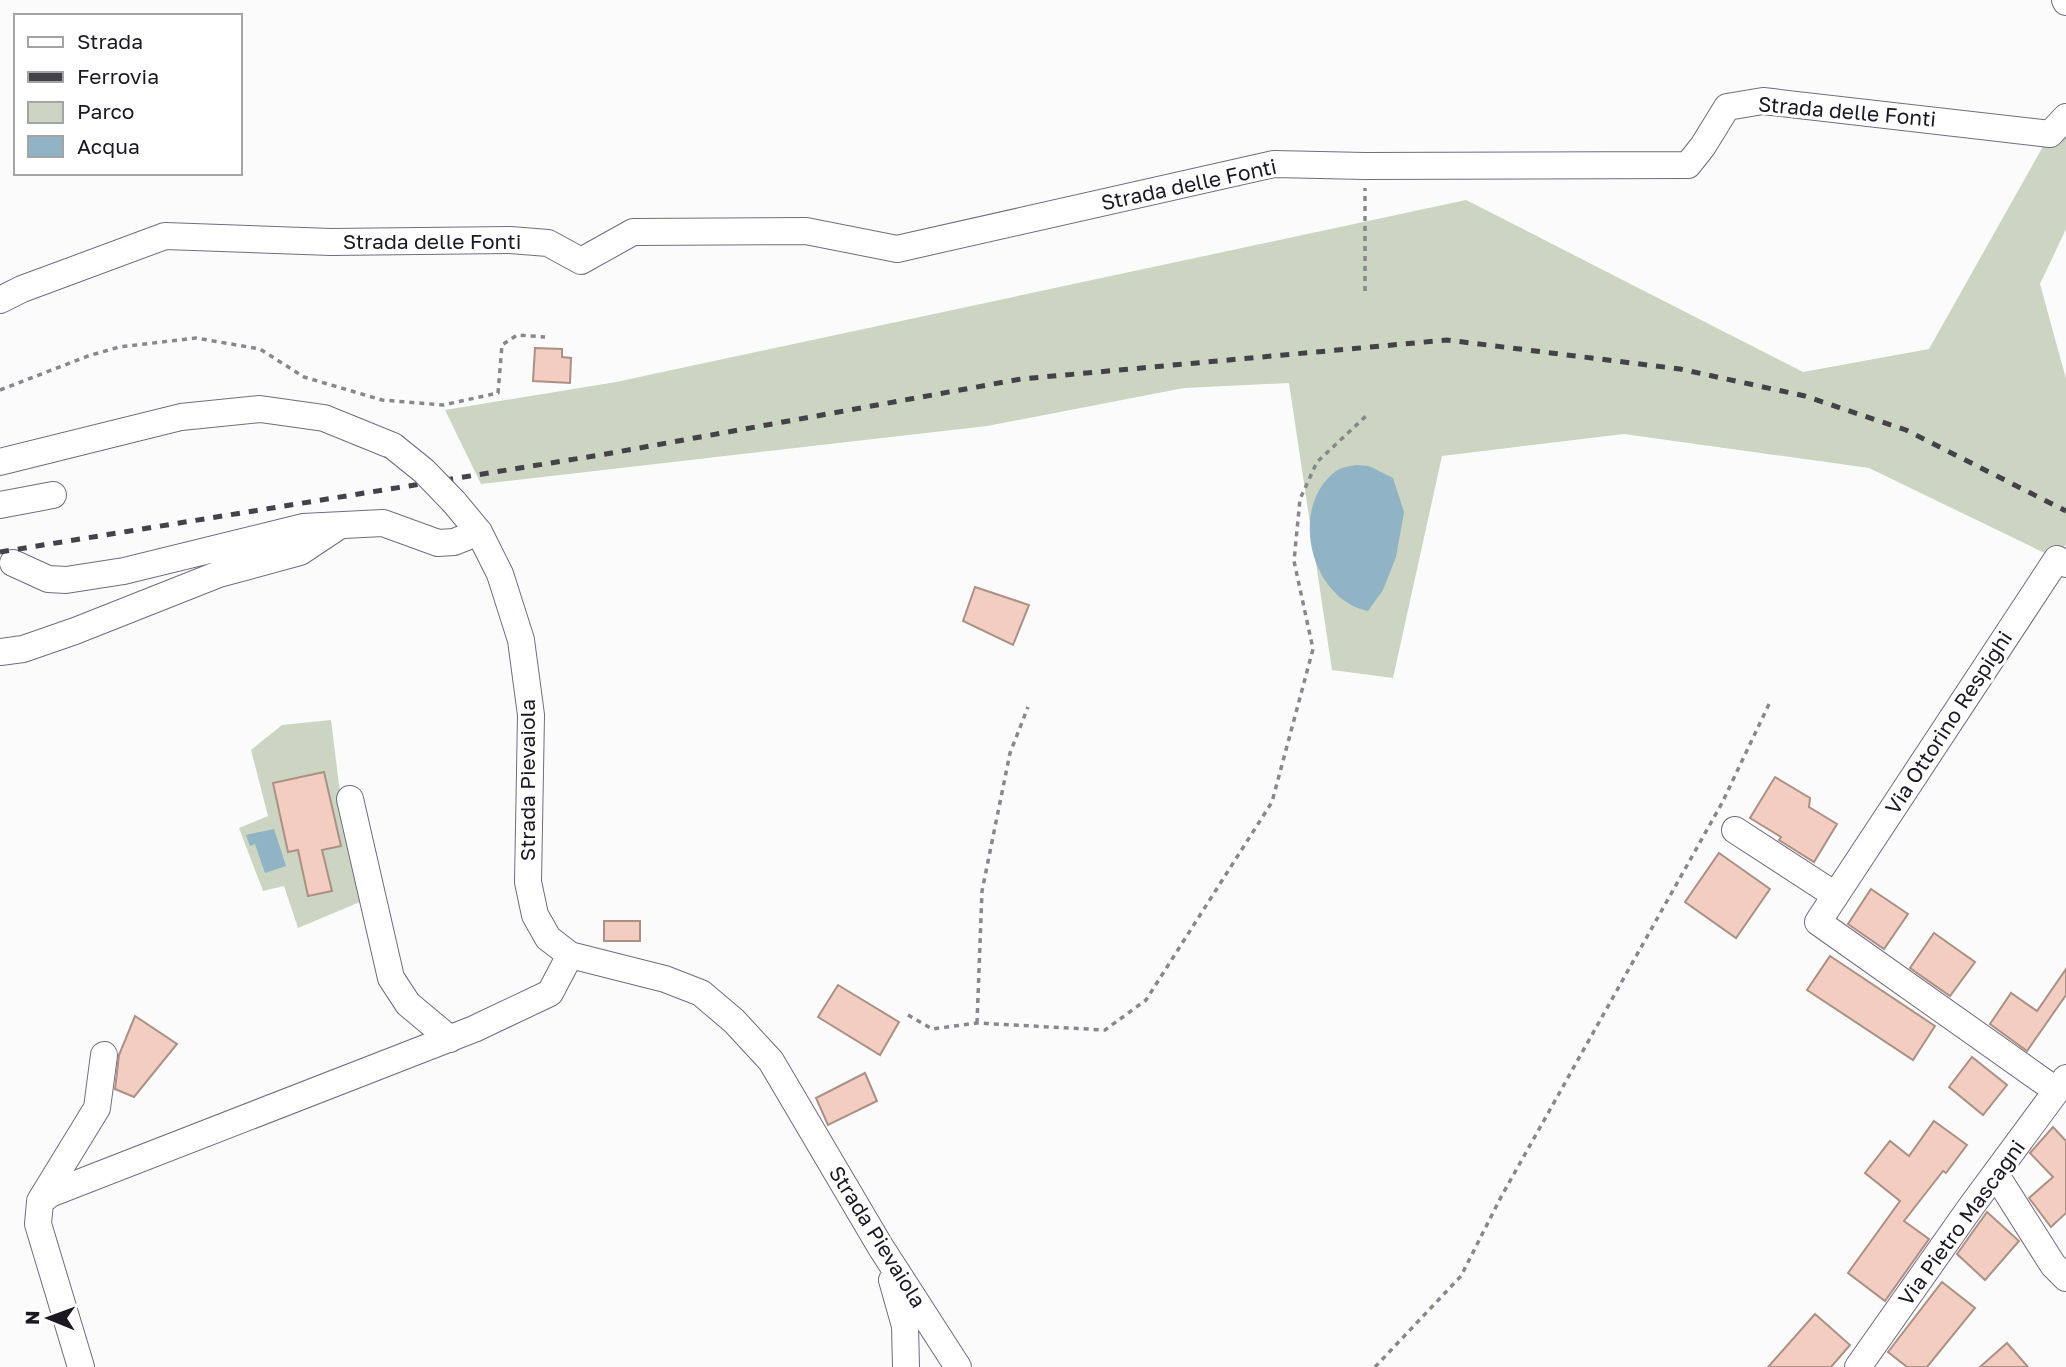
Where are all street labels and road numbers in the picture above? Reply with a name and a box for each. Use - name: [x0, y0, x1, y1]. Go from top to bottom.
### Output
- street label: Strada delle Fonti: [1757, 90, 1937, 132]
- street label: Strada delle Fonti: [1099, 153, 1279, 215]
- street label: Strada delle Fonti: [343, 228, 521, 254]
- street label: Via Ottorino Respighi: [1879, 626, 2017, 819]
- street label: Strada Pievaiola: [514, 699, 540, 861]
- street label: Via Pietro Mascagni: [1892, 1135, 2030, 1310]
- street label: Strada Pievaiola: [824, 1161, 932, 1312]

